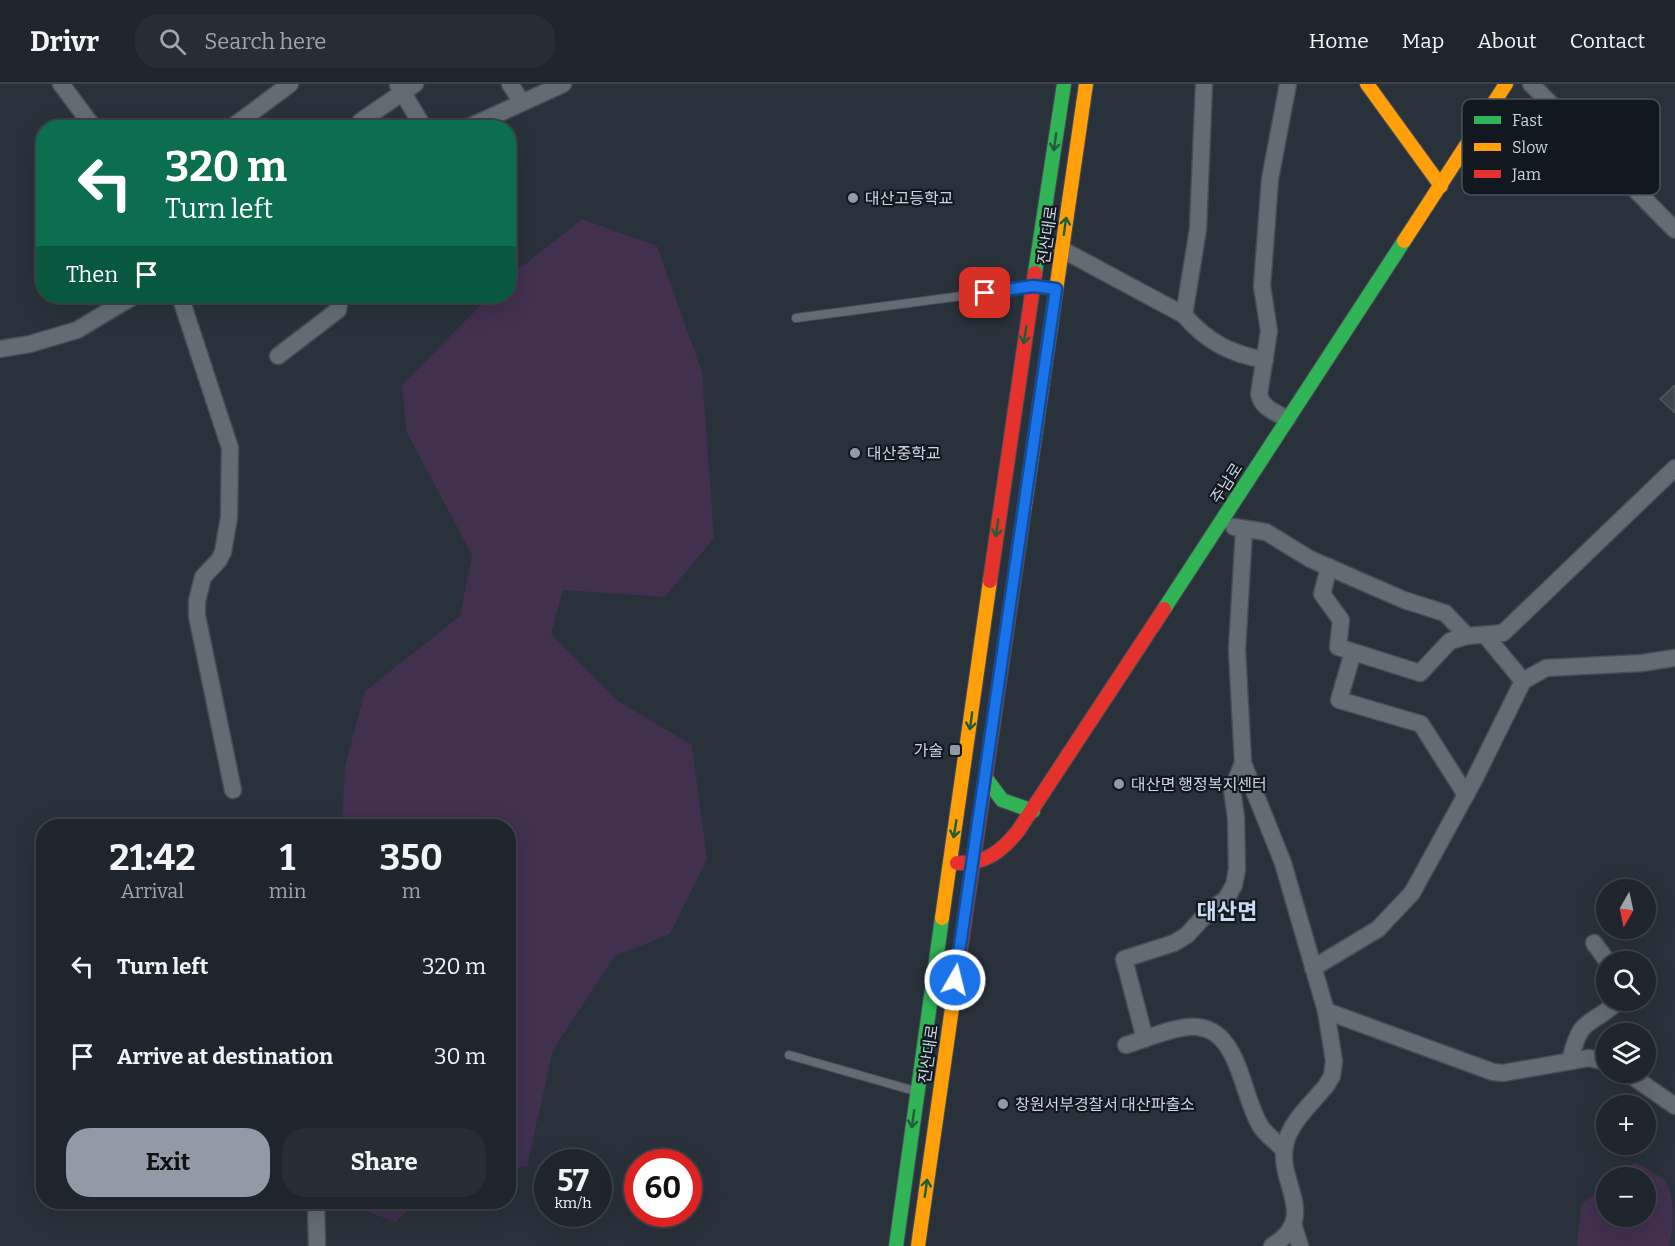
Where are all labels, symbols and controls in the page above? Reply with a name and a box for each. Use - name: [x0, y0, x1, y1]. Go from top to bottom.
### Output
- search box: [135, 14, 555, 68]
- text: Drivr: [30, 25, 99, 58]
- icon: search: [156, 25, 189, 58]
- text: Search here: [204, 28, 326, 55]
- text: Home: [1309, 28, 1369, 54]
- text: Map: [1402, 28, 1444, 54]
- text: About: [1477, 28, 1537, 54]
- text: Contact: [1570, 28, 1645, 54]
- legend: [1462, 99, 1660, 195]
- text: Fast: [1512, 111, 1543, 130]
- one-way arrow: [1049, 131, 1060, 151]
- text: Slow: [1512, 138, 1548, 157]
- text: 320 m: [165, 142, 287, 192]
- icon: left: [66, 144, 144, 222]
- text: Jam: [1511, 165, 1541, 184]
- place label: 대산고등학교: [865, 189, 953, 208]
- marker: 대산고등학교: [846, 191, 860, 205]
- text: Turn left: [165, 193, 273, 225]
- street label: 진산대로: [1034, 204, 1061, 266]
- one-way arrow: [1059, 217, 1070, 236]
- icon: arrive: [130, 258, 163, 291]
- text: Then: [66, 261, 118, 288]
- pin: [959, 267, 1010, 318]
- icon: arrive: [968, 276, 1001, 309]
- one-way arrow: [1020, 324, 1031, 344]
- place label: 대산중학교: [867, 444, 941, 463]
- marker: 대산중학교: [848, 446, 862, 460]
- street label: 주남로: [1206, 459, 1247, 507]
- one-way arrow: [992, 517, 1003, 537]
- one-way arrow: [965, 710, 976, 730]
- place label: 가술: [914, 741, 943, 760]
- marker: 가술: [948, 743, 962, 757]
- place label: 대산면 행정복지센터: [1131, 775, 1267, 794]
- marker: 대산면 행정복지센터: [1112, 777, 1126, 791]
- one-way arrow: [949, 818, 960, 838]
- text: 21:42: [109, 836, 196, 880]
- text: 1: [280, 836, 295, 880]
- text: 350: [380, 836, 443, 880]
- text: Arrival: [121, 879, 184, 903]
- text: min: [269, 879, 306, 903]
- text: m: [402, 879, 421, 903]
- north arrow: [1596, 879, 1656, 939]
- map controls: [1596, 879, 1656, 1227]
- district label: 대산면: [1197, 898, 1257, 925]
- position arrow: [923, 948, 987, 1012]
- icon: left: [66, 950, 99, 983]
- button: search: [1596, 951, 1656, 1011]
- text: Turn left: [117, 953, 209, 980]
- text: 320 m: [422, 953, 486, 980]
- street label: 진산대로: [915, 1023, 942, 1085]
- button: layers: [1596, 1023, 1656, 1083]
- icon: arrive: [66, 1040, 99, 1073]
- text: Arrive at destination: [117, 1043, 333, 1070]
- text: 30 m: [434, 1043, 486, 1070]
- place label: 창원서부경찰서 대산파출소: [1015, 1095, 1195, 1114]
- button: +: [1596, 1095, 1656, 1155]
- marker: 창원서부경찰서 대산파출소: [996, 1097, 1010, 1111]
- one-way arrow: [908, 1108, 919, 1128]
- button: Exit: [66, 1128, 270, 1197]
- button: Share: [282, 1128, 486, 1197]
- speed limit sign: 60: [624, 1149, 702, 1227]
- text: 57: [557, 1163, 589, 1199]
- button: −: [1596, 1167, 1656, 1227]
- one-way arrow: [920, 1179, 931, 1198]
- text: km/h: [554, 1194, 592, 1212]

